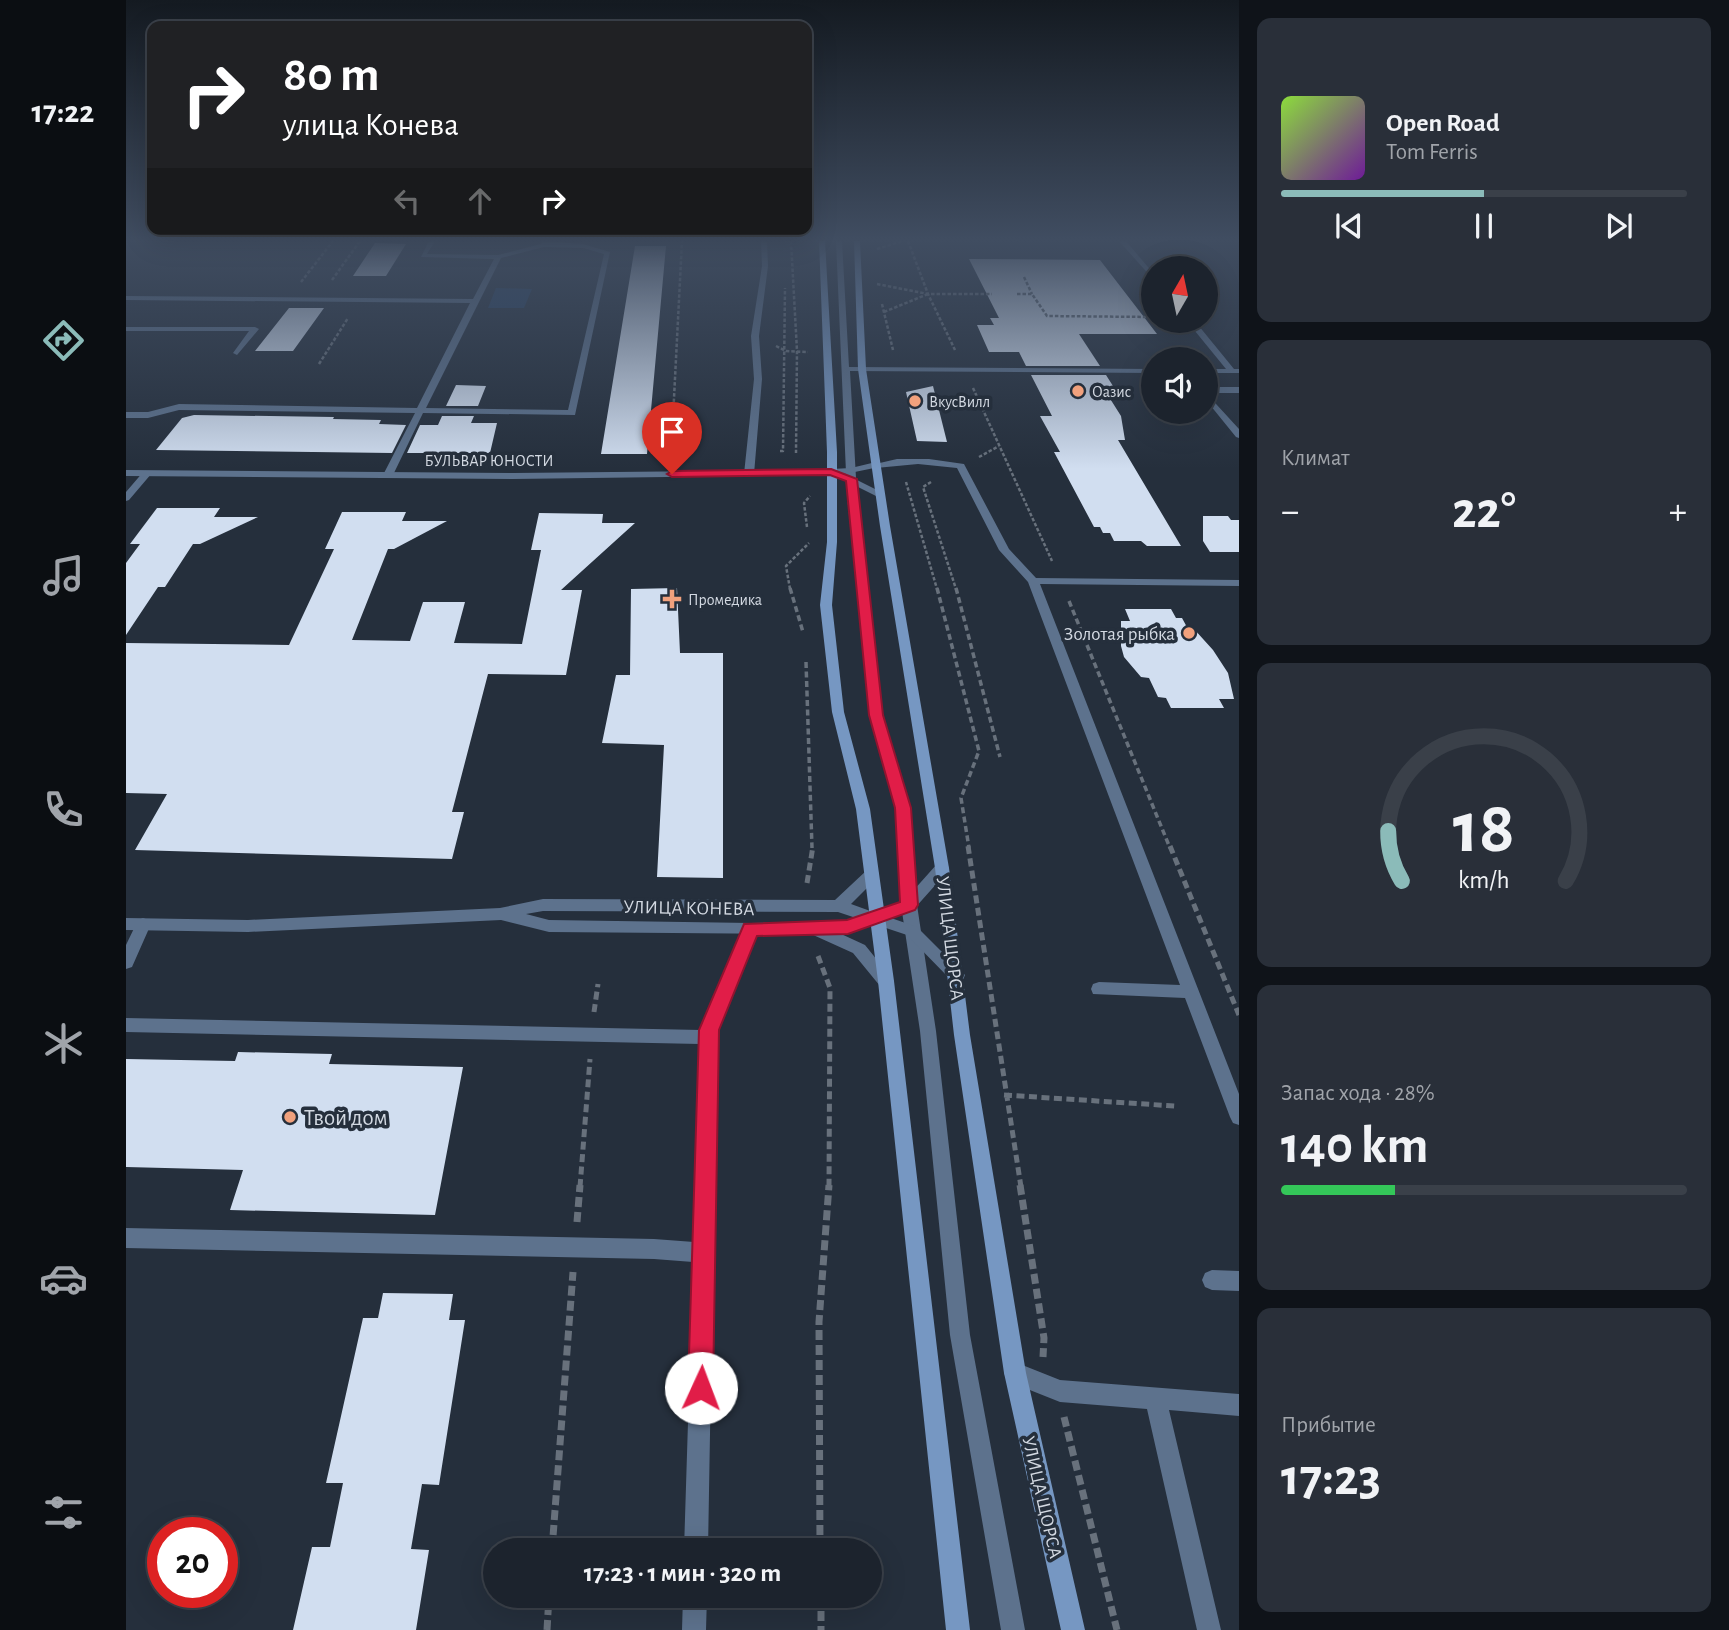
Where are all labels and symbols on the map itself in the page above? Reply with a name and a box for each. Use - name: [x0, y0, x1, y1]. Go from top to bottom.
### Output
- north arrow: [1141, 256, 1218, 332]
- marker: Оазис: [1070, 383, 1086, 399]
- place label: Оазис: [1092, 384, 1131, 400]
- marker: ВкусВилл: [907, 393, 923, 409]
- place label: ВкусВилл: [929, 394, 990, 411]
- pin: [642, 402, 702, 474]
- street label: БУЛЬВАР ЮНОСТИ: [424, 453, 554, 469]
- marker: Промедика: [662, 589, 682, 609]
- place label: Промедика: [688, 592, 762, 608]
- place label: Золотая рыбка: [1064, 625, 1175, 644]
- marker: Золотая рыбка: [1181, 625, 1197, 641]
- street label: УЛИЦА ЩОРСА: [932, 875, 967, 1001]
- street label: УЛИЦА КОНЕВА: [623, 898, 755, 919]
- place label: Твой дом: [304, 1107, 388, 1130]
- marker: Твой дом: [282, 1109, 298, 1125]
- position arrow: [664, 1351, 738, 1425]
- street label: УЛИЦА ЩОРСА: [1018, 1434, 1065, 1560]
- speed limit sign: 20: [147, 1517, 238, 1608]

